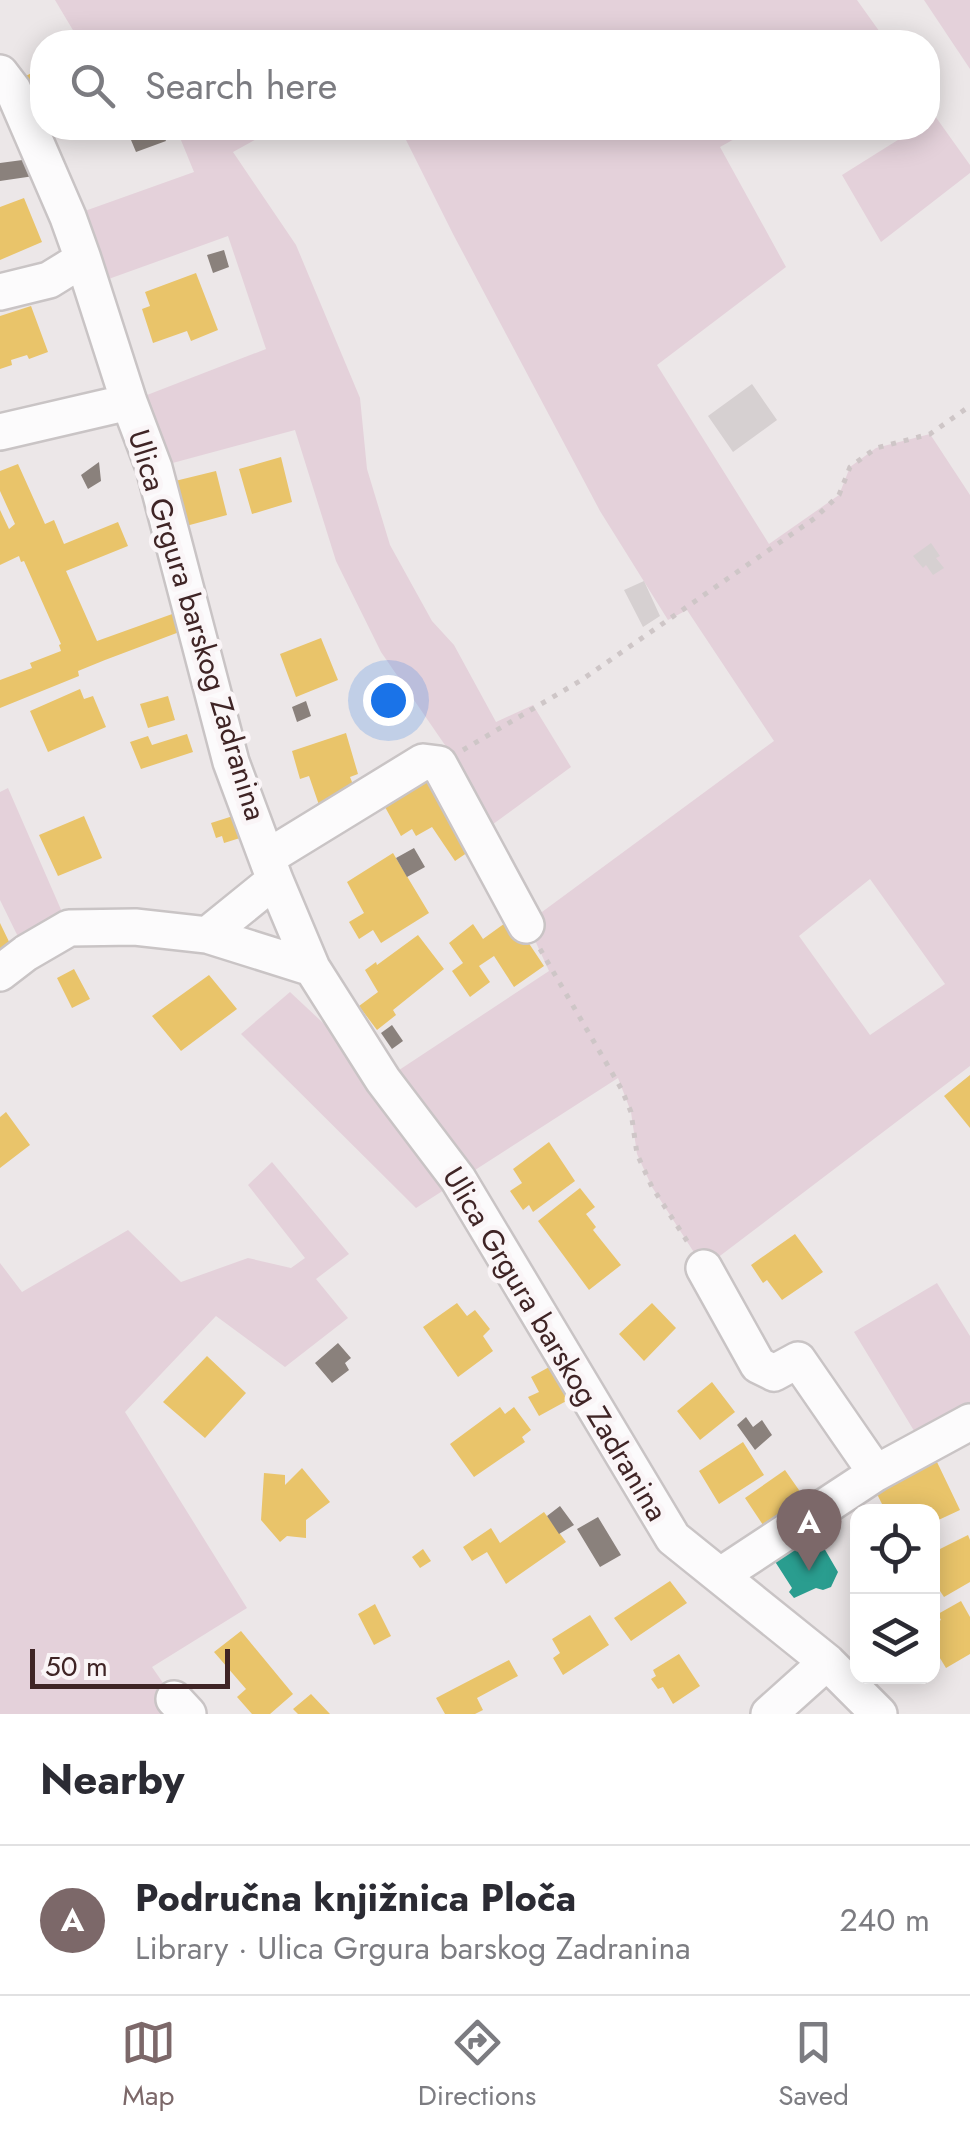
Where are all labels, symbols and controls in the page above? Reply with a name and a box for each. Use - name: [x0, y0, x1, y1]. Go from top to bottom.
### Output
- search box: [30, 30, 940, 140]
- icon: search: [65, 58, 120, 113]
- text: Search here: [145, 58, 337, 113]
- street label: Ulica Grgura barskog Zadranina: [118, 424, 277, 825]
- your location: [363, 675, 414, 726]
- street label: Ulica Grgura barskog Zadranina: [432, 1158, 679, 1529]
- pin: A: [776, 1488, 842, 1571]
- map controls: [850, 1504, 940, 1684]
- button: locate: [850, 1504, 940, 1594]
- button: layers: [850, 1594, 940, 1684]
- scale bar: [30, 1644, 230, 1688]
- text: 50 m: [45, 1646, 108, 1687]
- text: Nearby: [40, 1749, 184, 1810]
- text: Područna knjižnica Ploča: [135, 1870, 576, 1925]
- text: A: [61, 1897, 84, 1943]
- text: 240 m: [839, 1897, 930, 1943]
- text: Library · Ulica Grgura barskog Zadranina: [135, 1925, 691, 1971]
- tab: Map: [121, 2015, 176, 2116]
- tab: Directions: [418, 2015, 536, 2116]
- tab: Saved: [778, 2015, 849, 2116]

